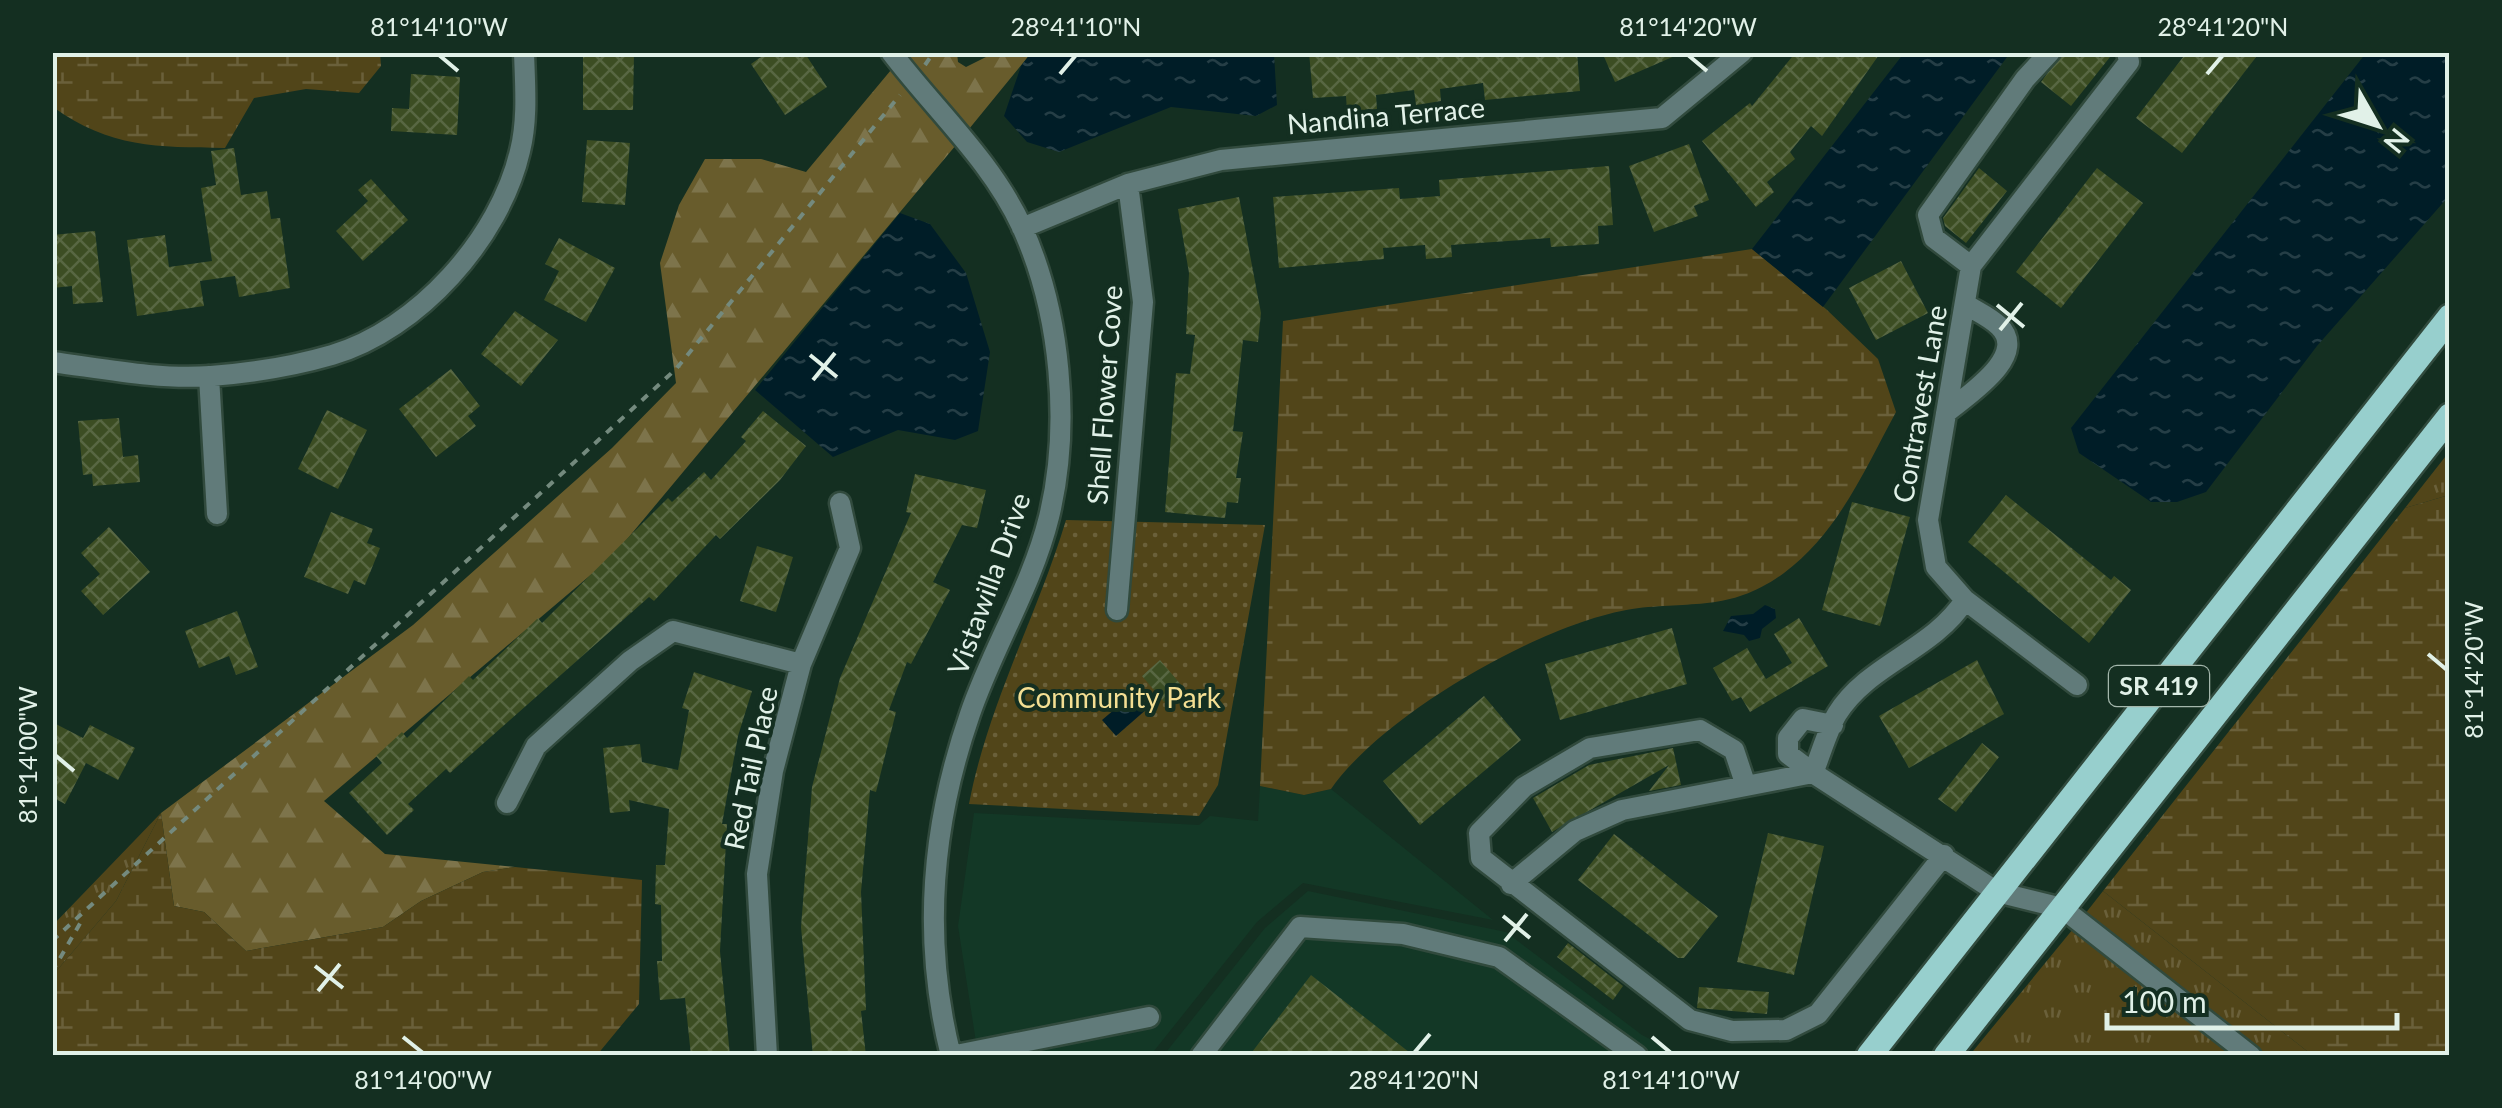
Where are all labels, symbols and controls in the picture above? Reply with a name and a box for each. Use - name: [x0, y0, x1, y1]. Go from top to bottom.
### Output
- text: 81°14'10"W: [370, 11, 508, 41]
- text: 28°41'10"N: [1011, 11, 1141, 41]
- text: 81°14'20"W: [1619, 11, 1757, 41]
- text: 28°41'20"N: [2158, 11, 2288, 41]
- north arrow: [2327, 75, 2427, 175]
- street label: Nandina Terrace: [1285, 89, 1486, 141]
- text: N: [2377, 122, 2417, 160]
- street label: Shell Flower Cove: [1079, 284, 1129, 506]
- street label: Contravest Lane: [1885, 302, 1953, 505]
- street label: Vistawilla Drive: [939, 488, 1037, 679]
- text: 81°14'20"W: [2458, 601, 2488, 739]
- road number: SR 419: [2109, 666, 2209, 706]
- park label: Community Park: [1017, 680, 1222, 714]
- street label: Red Tail Place: [716, 683, 784, 853]
- text: 81°14'00"W: [12, 686, 42, 824]
- scale bar: [2107, 968, 2397, 1030]
- text: 100 m: [2122, 983, 2207, 1019]
- text: 81°14'00"W: [354, 1064, 492, 1094]
- text: 28°41'20"N: [1349, 1064, 1479, 1094]
- text: 81°14'10"W: [1602, 1064, 1740, 1094]

